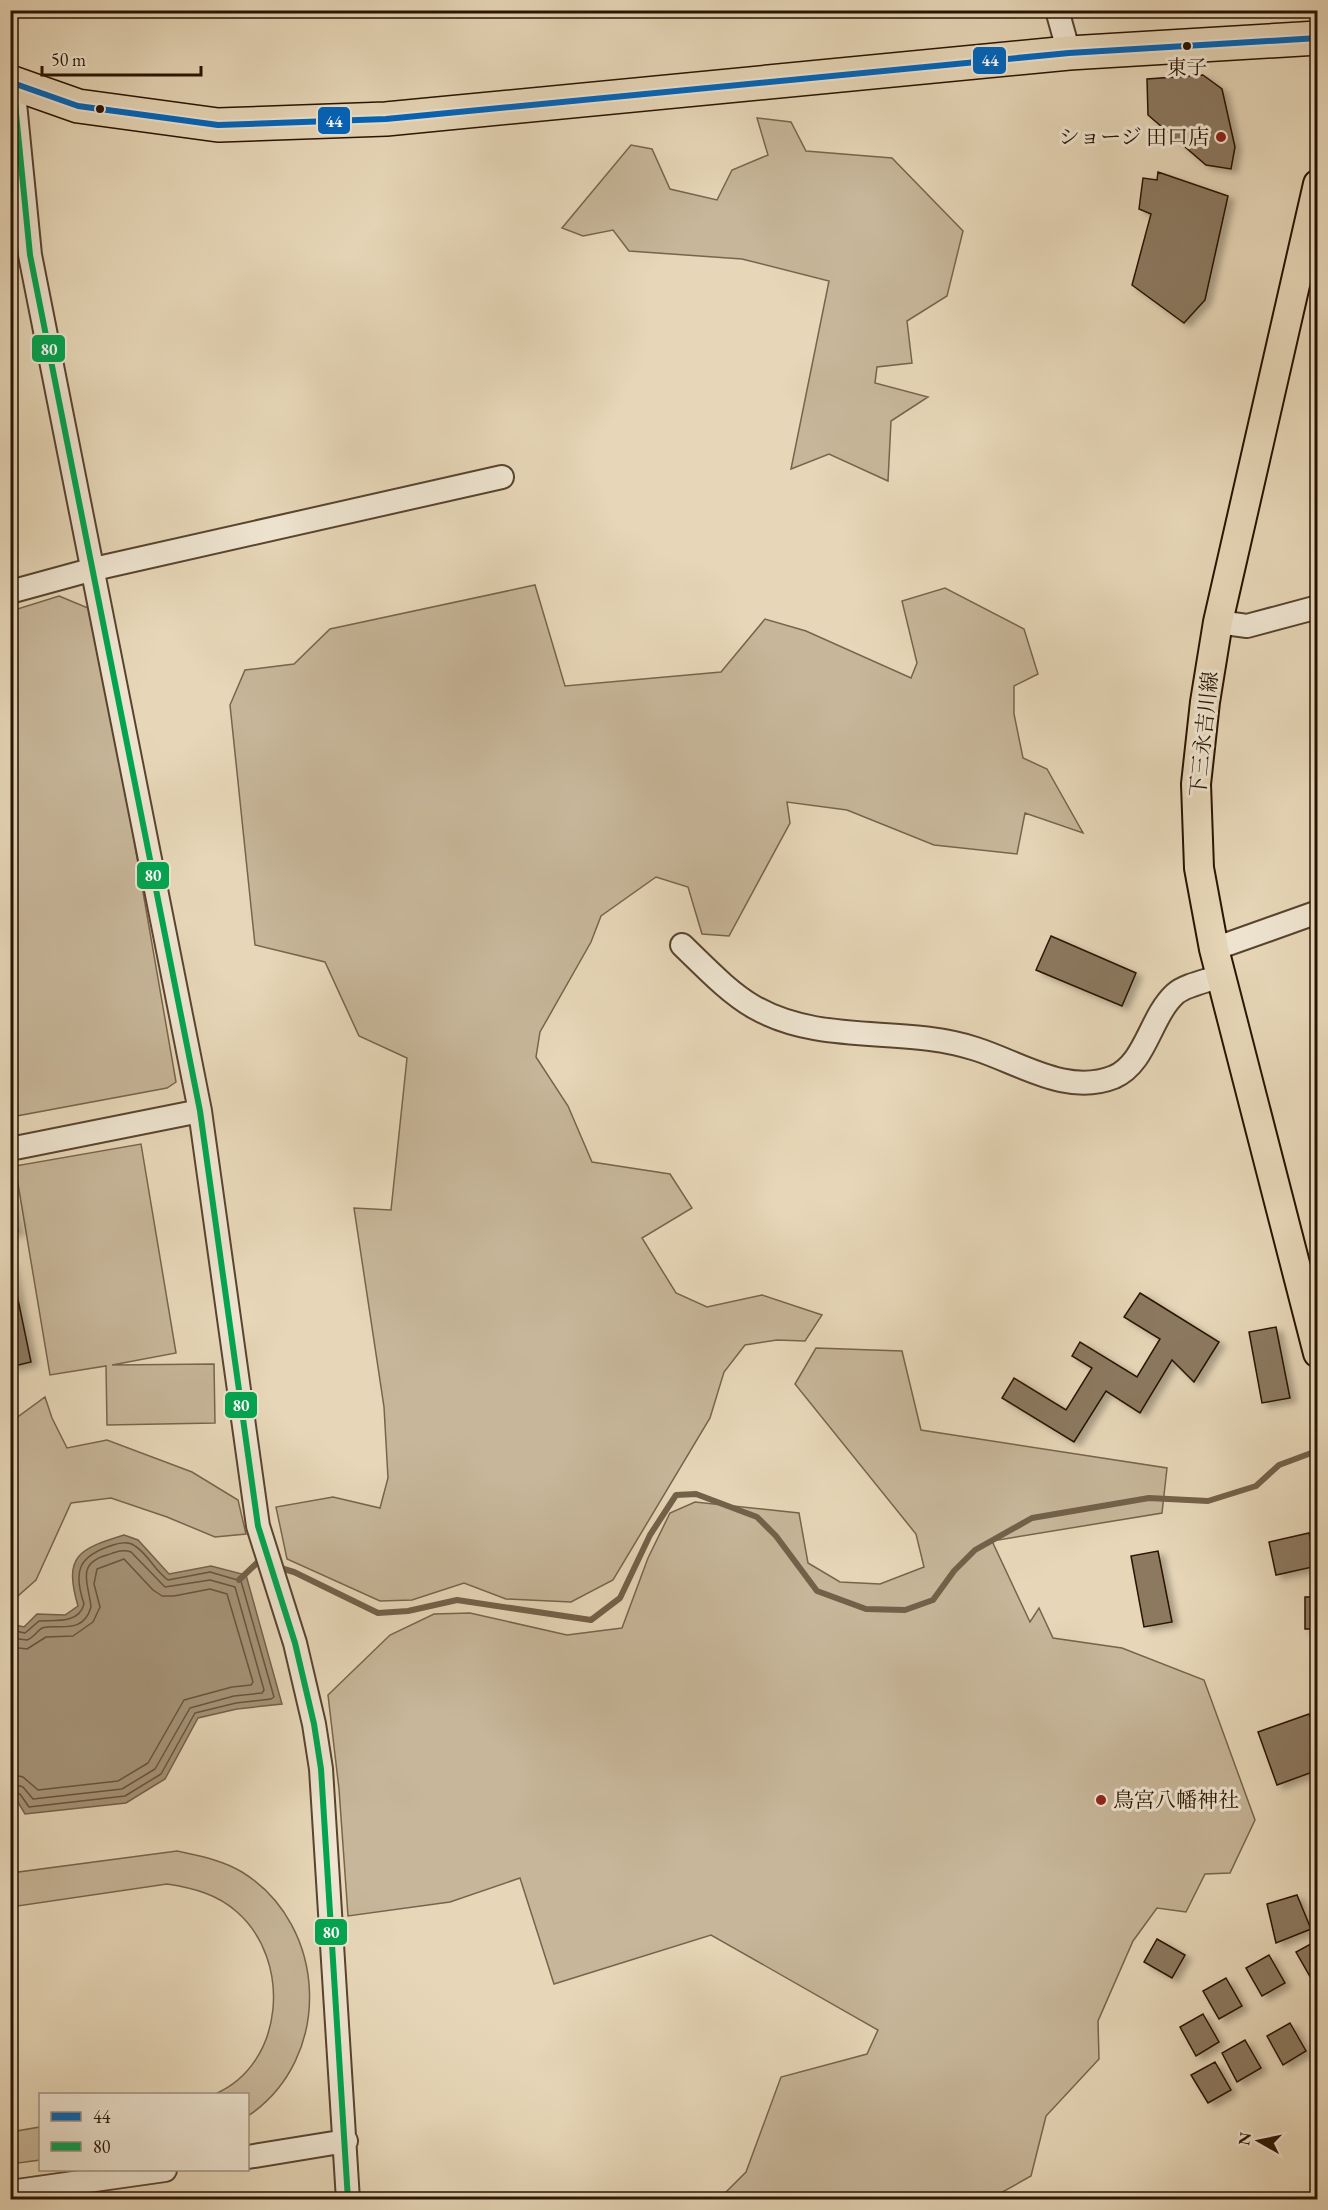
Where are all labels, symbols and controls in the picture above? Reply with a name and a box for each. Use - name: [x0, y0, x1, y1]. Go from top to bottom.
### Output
- scale bar: [42, 39, 201, 77]
- marker: 東子: [1181, 40, 1193, 52]
- line badge: 44: [972, 46, 1007, 75]
- text: 50 m: [51, 48, 86, 71]
- text: 44: [982, 50, 999, 71]
- place label: 東子: [1167, 54, 1207, 80]
- unlabelled marker: [94, 103, 106, 115]
- line badge: 44: [317, 106, 351, 135]
- text: 44: [326, 111, 343, 132]
- place label: ショージ 田口店: [1059, 123, 1209, 150]
- marker: ショージ 田口店: [1214, 130, 1228, 144]
- line badge: 80: [31, 334, 66, 363]
- text: 80: [41, 339, 58, 360]
- street label: 下三永吉川線: [1183, 670, 1224, 798]
- line badge: 80: [136, 861, 170, 890]
- text: 80: [145, 865, 162, 886]
- line badge: 80: [224, 1391, 258, 1419]
- text: 80: [233, 1395, 250, 1416]
- place label: 鳥宮八幡神社: [1113, 1786, 1239, 1813]
- marker: 鳥宮八幡神社: [1094, 1793, 1108, 1807]
- line badge: 80: [314, 1918, 348, 1946]
- text: 80: [323, 1922, 340, 1943]
- legend: [39, 2093, 249, 2171]
- text: 44: [93, 2105, 111, 2128]
- north arrow: [1229, 2111, 1289, 2171]
- text: N: [1233, 2131, 1256, 2147]
- text: 80: [93, 2135, 111, 2158]

